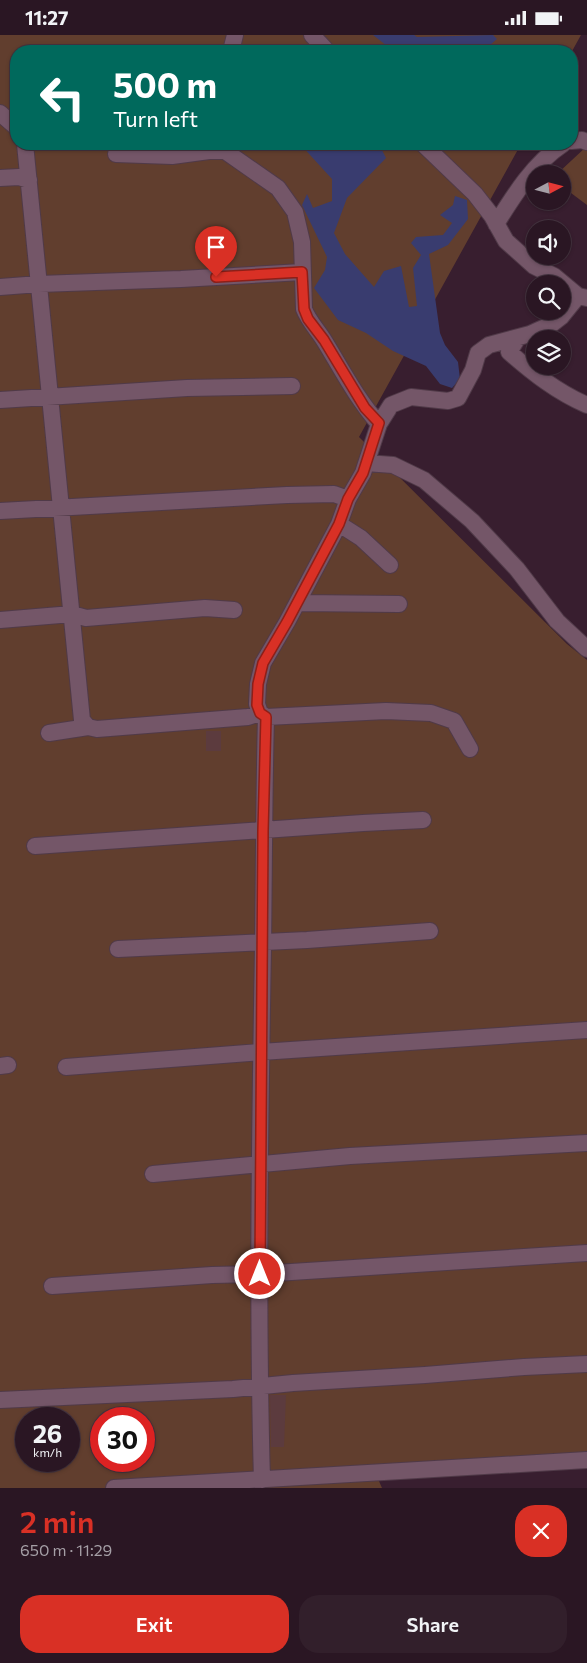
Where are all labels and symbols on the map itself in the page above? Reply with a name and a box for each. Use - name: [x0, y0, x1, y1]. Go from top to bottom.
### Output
- north arrow: [526, 165, 571, 210]
- pin: [195, 226, 237, 277]
- position arrow: [233, 1247, 285, 1299]
- speed limit sign: 30: [90, 1407, 155, 1472]

